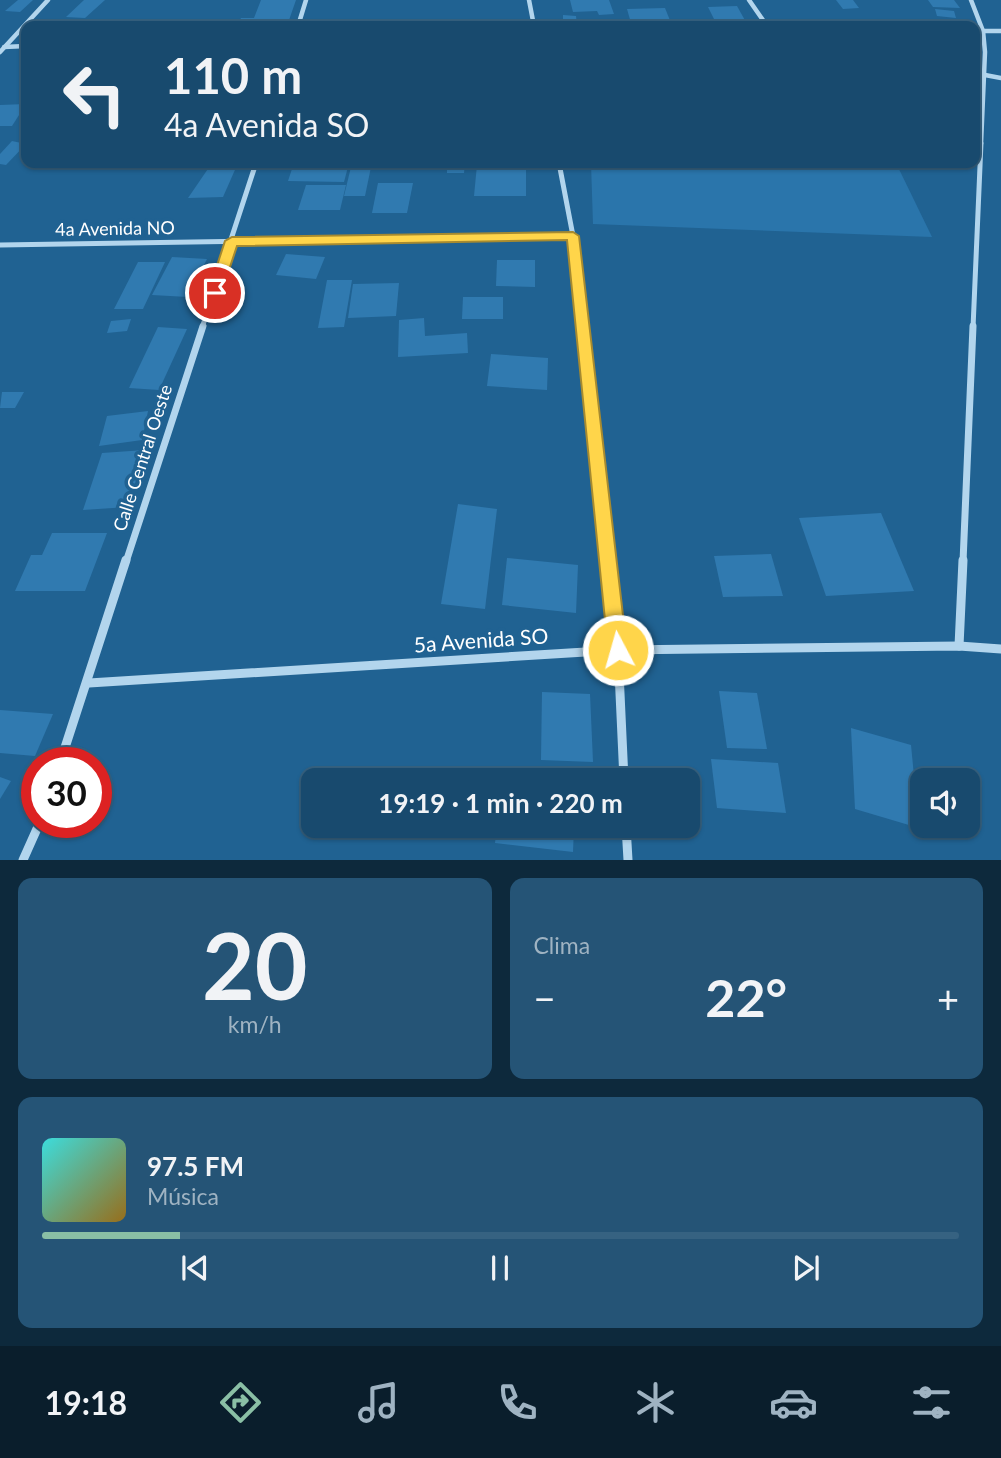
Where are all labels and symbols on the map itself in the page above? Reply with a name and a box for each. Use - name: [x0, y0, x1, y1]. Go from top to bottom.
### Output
- street label: 4a Avenida NO: [55, 216, 175, 240]
- pin: [185, 263, 245, 323]
- street label: Calle Central Oeste: [108, 382, 176, 534]
- position arrow: [581, 613, 655, 687]
- street label: 5a Avenida SO: [413, 622, 549, 657]
- speed limit sign: 30: [21, 747, 112, 838]

